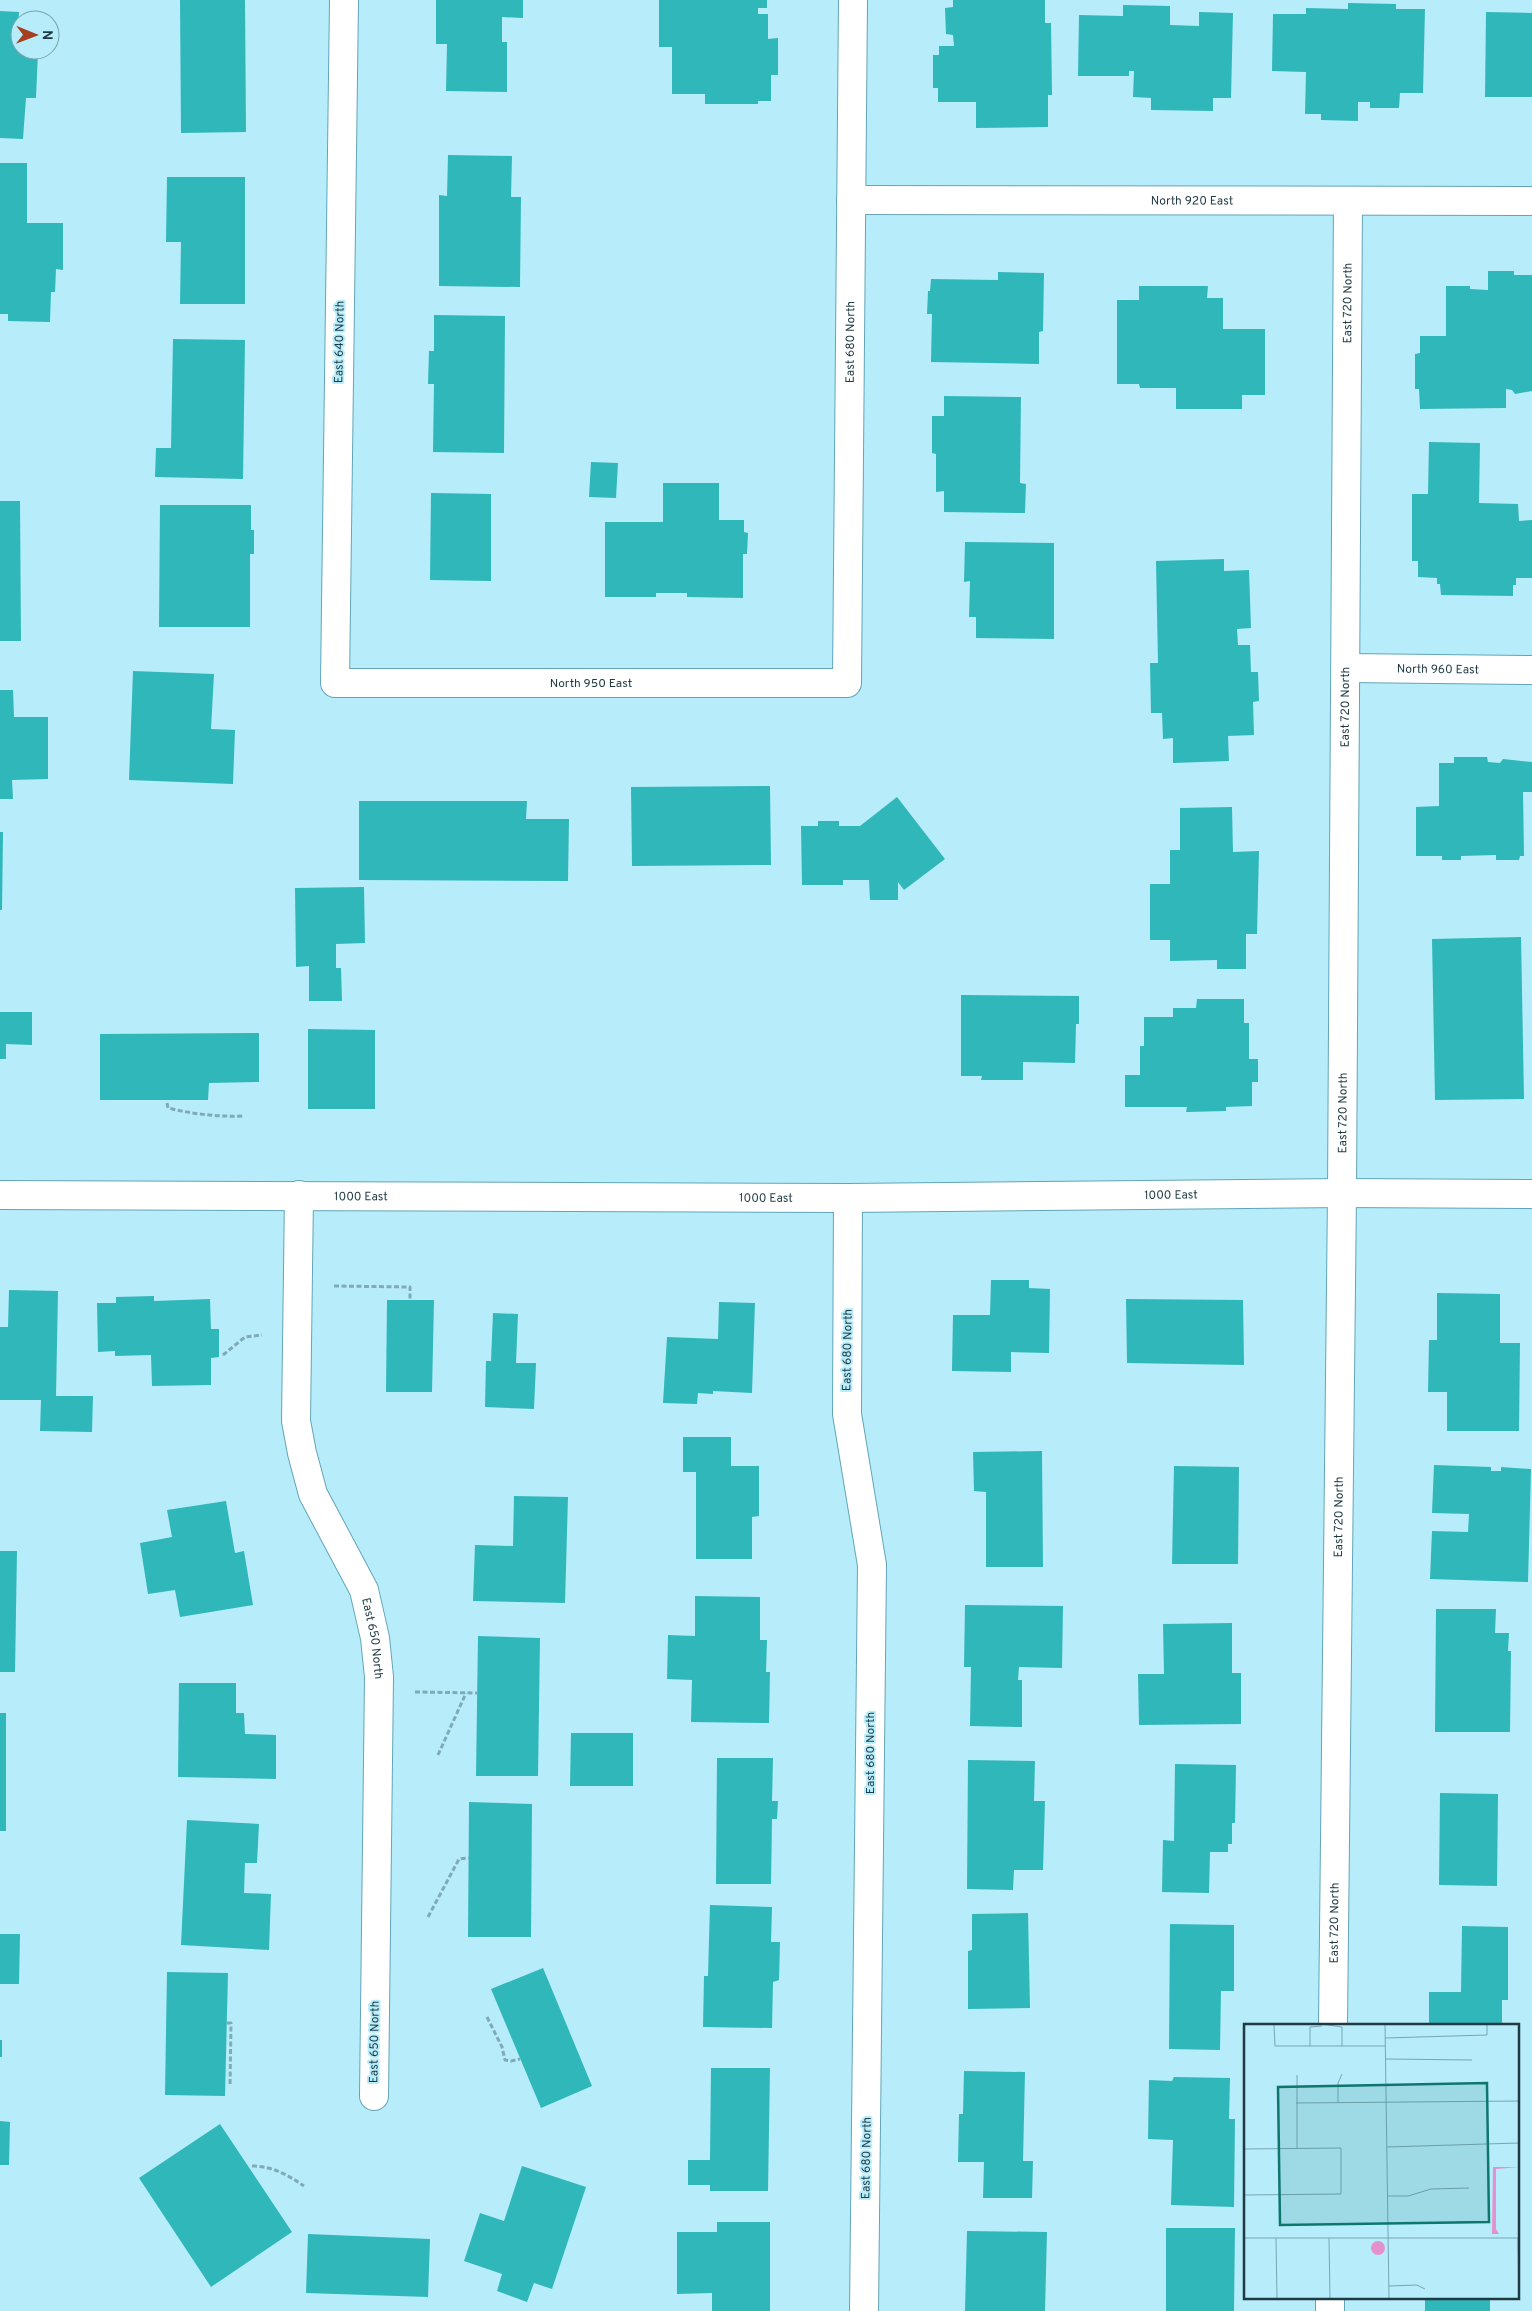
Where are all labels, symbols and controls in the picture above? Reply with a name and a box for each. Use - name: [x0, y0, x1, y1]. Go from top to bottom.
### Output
- north arrow: [10, 10, 60, 60]
- text: N: [38, 30, 55, 40]
- street label: North 920 East: [1151, 193, 1233, 210]
- street label: East 720 North: [1340, 263, 1357, 344]
- street label: East 640 North: [331, 301, 349, 383]
- street label: East 680 North: [843, 301, 859, 383]
- street label: North 960 East: [1397, 662, 1479, 678]
- street label: East 720 North: [1338, 667, 1354, 748]
- street label: North 950 East: [550, 676, 632, 692]
- street label: East 720 North: [1335, 1073, 1352, 1154]
- street label: 1000 East: [1144, 1187, 1198, 1204]
- street label: 1000 East: [334, 1189, 388, 1205]
- street label: 1000 East: [739, 1191, 793, 1207]
- street label: East 680 North: [839, 1309, 857, 1391]
- street label: East 720 North: [1331, 1476, 1348, 1558]
- street label: East 650 North: [357, 1596, 386, 1680]
- street label: East 680 North: [863, 1712, 879, 1794]
- street label: East 720 North: [1327, 1882, 1344, 1964]
- street label: East 650 North: [366, 2001, 384, 2083]
- inset map: [1244, 2024, 1520, 2298]
- street label: East 680 North: [858, 2117, 876, 2199]

